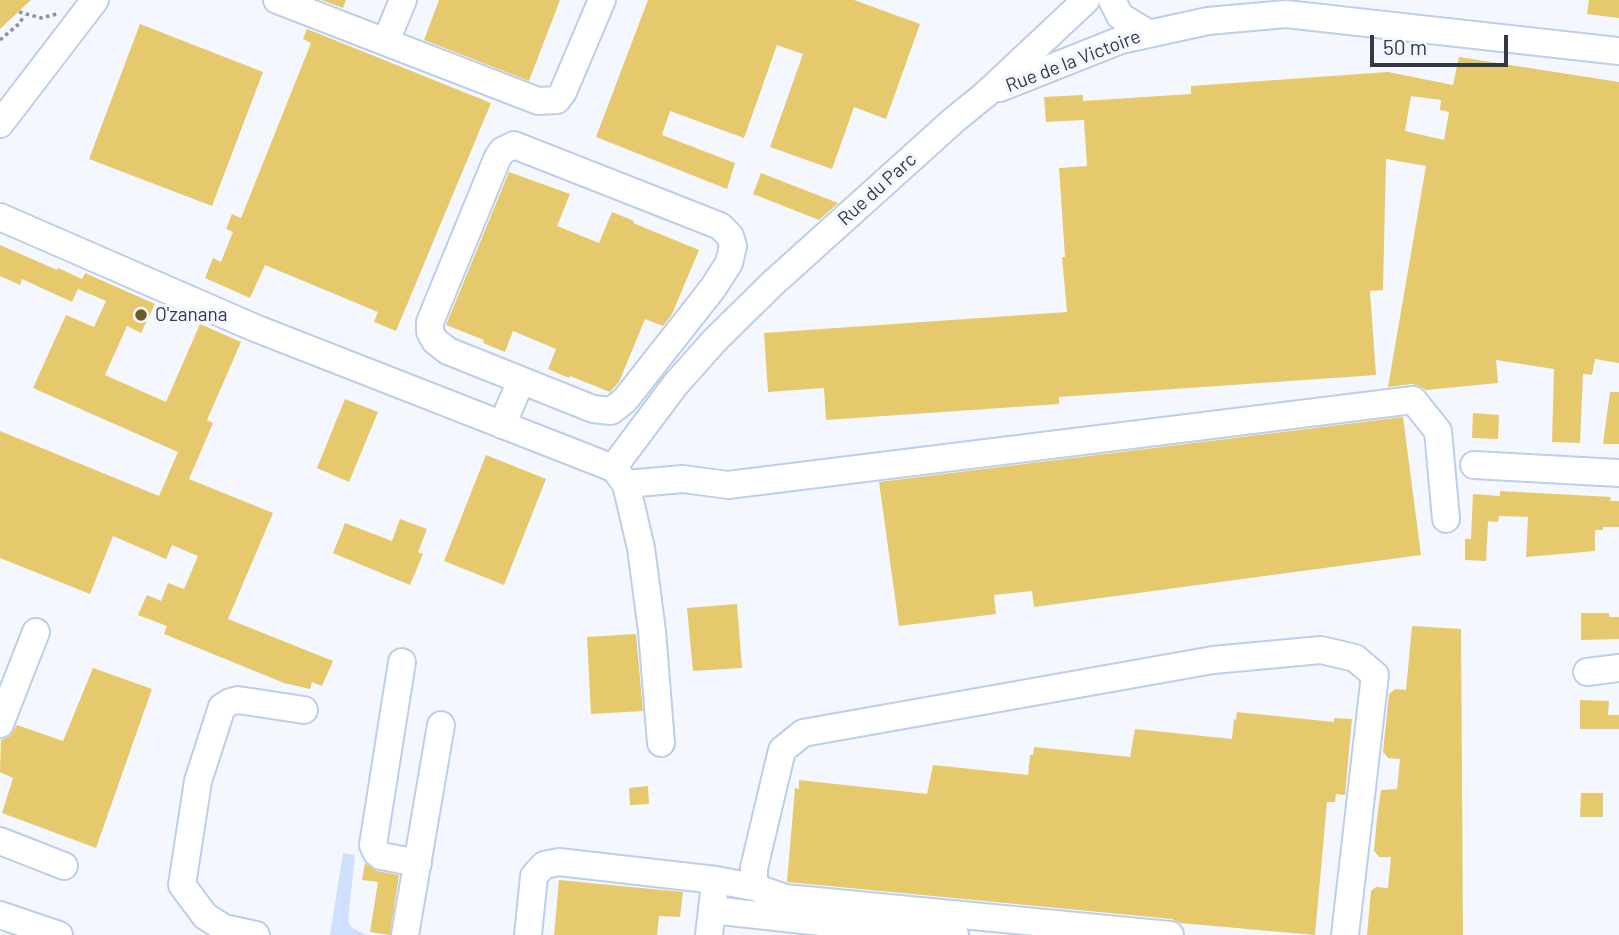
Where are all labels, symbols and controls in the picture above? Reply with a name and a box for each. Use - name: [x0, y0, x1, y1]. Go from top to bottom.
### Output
- scale bar: [1374, 21, 1512, 65]
- street label: Rue de la Victoire: [1002, 25, 1144, 97]
- text: 50 m: [1383, 34, 1427, 59]
- street label: Rue du Parc: [833, 148, 921, 230]
- place label: O'zanana: [155, 304, 227, 326]
- marker: O'zanana: [133, 307, 149, 323]

